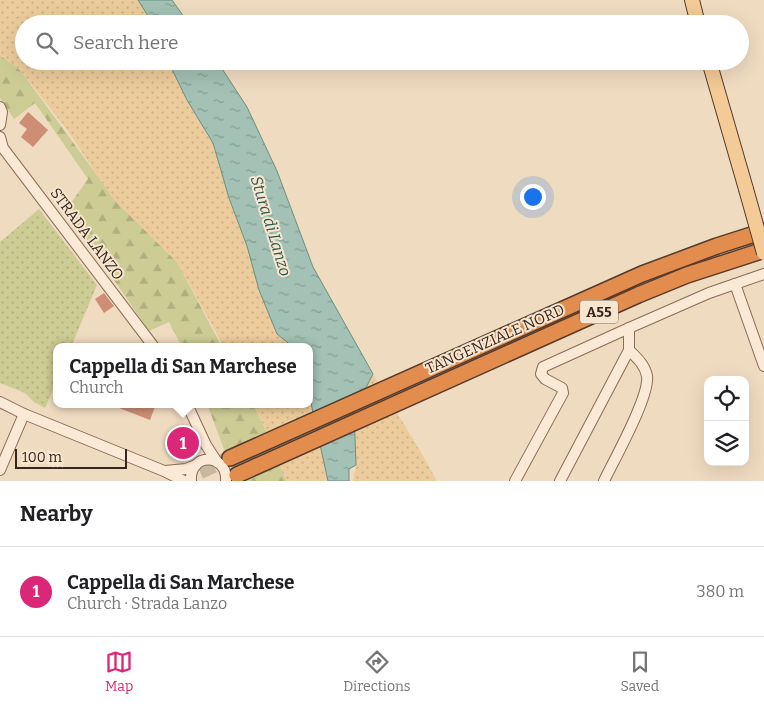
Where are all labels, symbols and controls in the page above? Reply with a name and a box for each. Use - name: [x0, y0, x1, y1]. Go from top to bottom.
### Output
- search box: [15, 15, 749, 70]
- icon: search: [33, 29, 61, 57]
- text: Search here: [73, 31, 178, 54]
- water label: Stura di Lanzo: [247, 174, 295, 279]
- street label: STRADA LANZO: [46, 184, 128, 284]
- your location: [520, 184, 546, 210]
- street label: TANGENZIALE NORD: [423, 300, 567, 378]
- road number: A55: [580, 300, 618, 324]
- popup: [53, 343, 313, 408]
- text: Cappella di San Marchese: [69, 355, 297, 378]
- map controls: [704, 376, 749, 466]
- button: locate: [704, 376, 749, 421]
- text: Church: [69, 378, 124, 397]
- button: layers: [704, 421, 749, 466]
- pin: 1: [167, 424, 199, 462]
- scale bar: [15, 446, 128, 469]
- text: 100 m: [22, 449, 62, 466]
- text: Nearby: [20, 501, 93, 527]
- text: Cappella di San Marchese: [67, 571, 294, 594]
- text: 1: [33, 582, 39, 601]
- text: 380 m: [697, 582, 744, 601]
- text: Church · Strada Lanzo: [67, 594, 227, 613]
- tab: Map: [105, 648, 133, 695]
- tab: Directions: [343, 648, 411, 695]
- tab: Saved: [621, 648, 659, 695]

